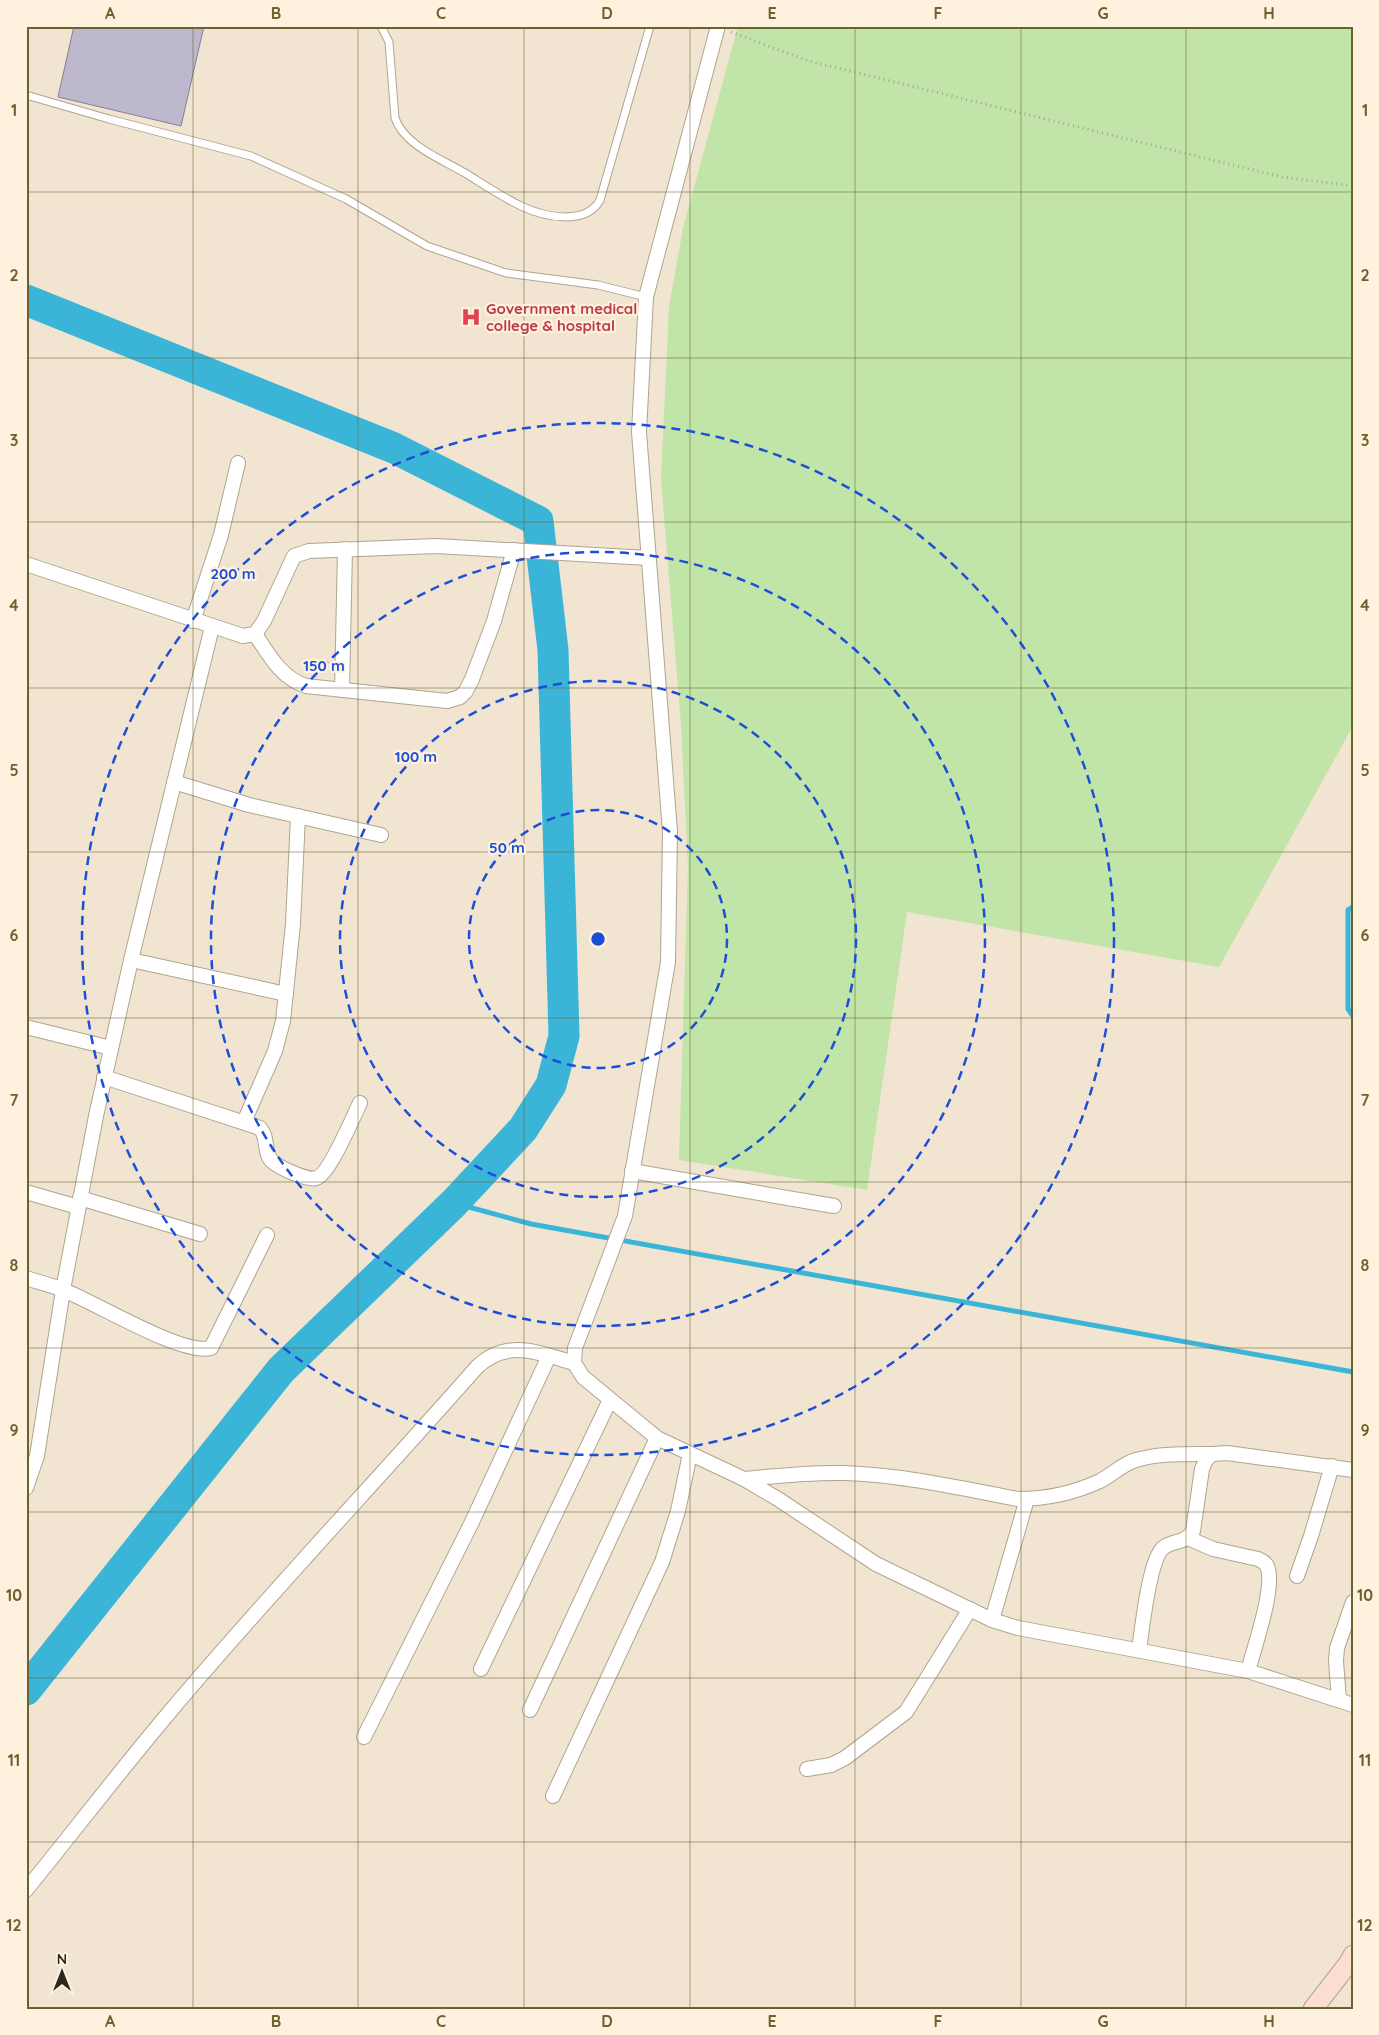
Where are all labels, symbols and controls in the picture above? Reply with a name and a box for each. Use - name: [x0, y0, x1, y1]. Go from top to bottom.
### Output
- text: A: [105, 3, 116, 23]
- text: B: [271, 3, 281, 23]
- text: C: [436, 3, 446, 23]
- text: D: [601, 3, 613, 23]
- text: E: [767, 3, 777, 23]
- text: F: [934, 3, 943, 23]
- text: G: [1097, 3, 1109, 23]
- text: H: [1263, 3, 1275, 23]
- text: 1: [11, 100, 17, 120]
- text: 1: [1362, 100, 1368, 120]
- text: 2: [9, 265, 19, 285]
- text: 2: [1360, 265, 1370, 285]
- place label: Government medical college & hospital: [486, 299, 637, 335]
- hospital icon: Government medical college & hospital: [460, 306, 482, 328]
- text: 3: [10, 430, 18, 450]
- text: 3: [1361, 430, 1369, 450]
- text: 200 m: [211, 564, 256, 583]
- text: 4: [9, 595, 19, 615]
- text: 4: [1360, 595, 1370, 615]
- text: 150 m: [303, 656, 345, 675]
- text: 100 m: [395, 747, 437, 766]
- text: 5: [9, 760, 19, 780]
- text: 5: [1360, 760, 1370, 780]
- text: 50 m: [489, 838, 525, 857]
- text: 6: [10, 925, 19, 945]
- text: 6: [1361, 925, 1370, 945]
- centre of rings: [589, 930, 607, 948]
- text: 7: [10, 1090, 19, 1110]
- text: 7: [1361, 1090, 1370, 1110]
- text: 8: [10, 1255, 19, 1275]
- text: 8: [1361, 1255, 1370, 1275]
- text: 9: [9, 1420, 19, 1440]
- text: 9: [1360, 1420, 1370, 1440]
- text: 10: [6, 1585, 22, 1605]
- text: 10: [1357, 1585, 1373, 1605]
- text: 11: [8, 1750, 20, 1770]
- text: 11: [1359, 1750, 1371, 1770]
- text: 12: [6, 1915, 22, 1935]
- text: 12: [1357, 1915, 1373, 1935]
- north arrow: [38, 1948, 88, 1998]
- text: N: [57, 1950, 67, 1968]
- text: A: [105, 2011, 116, 2031]
- text: B: [271, 2011, 281, 2031]
- text: C: [436, 2011, 446, 2031]
- text: D: [601, 2011, 613, 2031]
- text: E: [767, 2011, 777, 2031]
- text: F: [934, 2011, 943, 2031]
- text: G: [1097, 2011, 1109, 2031]
- text: H: [1263, 2011, 1275, 2031]

